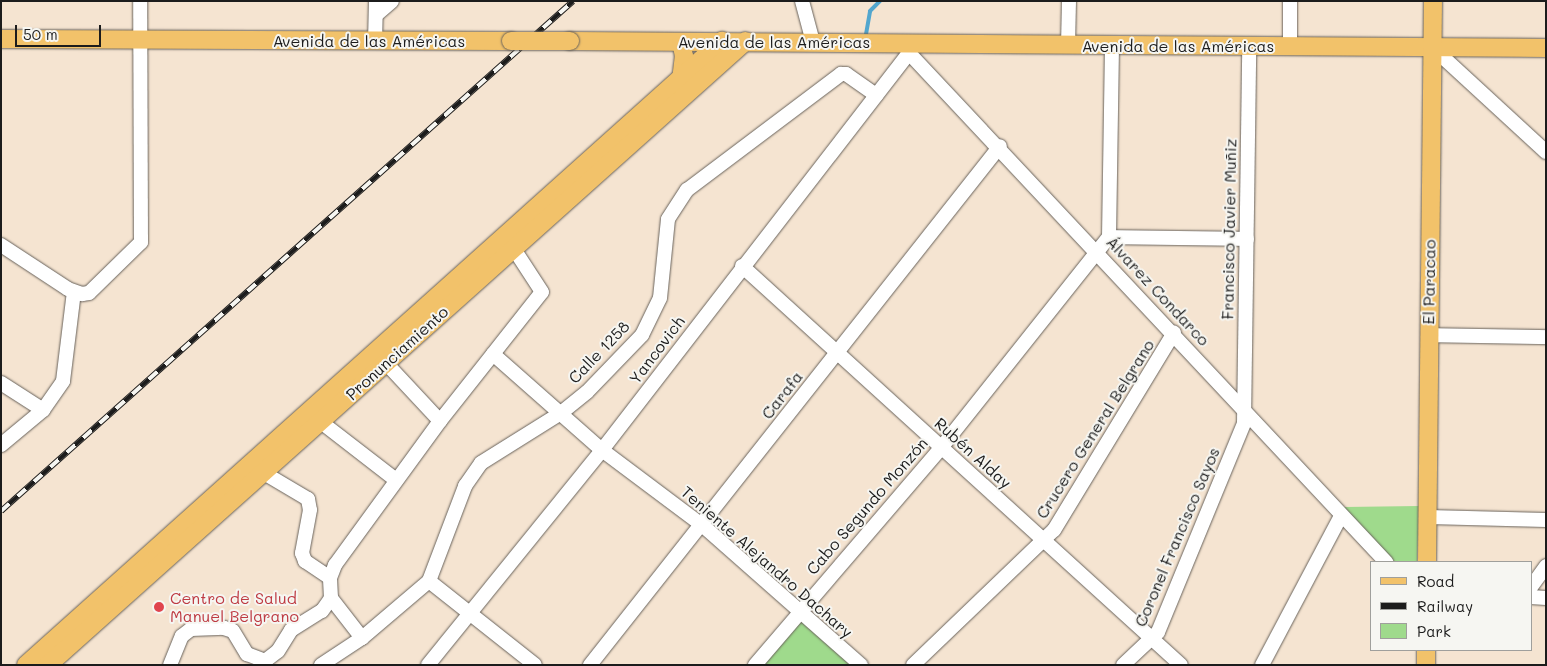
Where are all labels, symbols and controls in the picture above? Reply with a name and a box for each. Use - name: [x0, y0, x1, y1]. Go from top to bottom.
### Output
- scale bar: [18, 15, 104, 47]
- text: 50 m: [23, 24, 58, 44]
- street label: Avenida de las Américas: [273, 31, 465, 51]
- street label: Avenida de las Américas: [678, 32, 870, 52]
- street label: Avenida de las Américas: [1082, 36, 1274, 56]
- street label: Francisco Javier Muñiz: [1218, 138, 1240, 320]
- street label: Álvarez Condarco: [1102, 232, 1214, 350]
- street label: El Paracao: [1419, 239, 1439, 325]
- street label: Pronunciamiento: [342, 302, 452, 404]
- street label: Yancovich: [625, 312, 689, 388]
- street label: Calle 1258: [564, 317, 634, 387]
- street label: Crucero General Belgrano: [1032, 336, 1158, 522]
- street label: Carafa: [757, 367, 807, 423]
- street label: Rubén Alday: [931, 414, 1015, 492]
- street label: Cabo Segundo Monzón: [802, 434, 932, 578]
- street label: Coronel Francisco Sayos: [1130, 444, 1224, 630]
- street label: Teniente Alejandro Dachary: [677, 482, 857, 642]
- legend: [1370, 561, 1532, 651]
- text: Road: [1417, 571, 1454, 591]
- place label: Centro de Salud Manuel Belgrano: [170, 588, 299, 626]
- text: Railway: [1417, 596, 1473, 616]
- marker: Centro de Salud Manuel Belgrano: [152, 600, 166, 614]
- text: Park: [1417, 621, 1451, 641]

